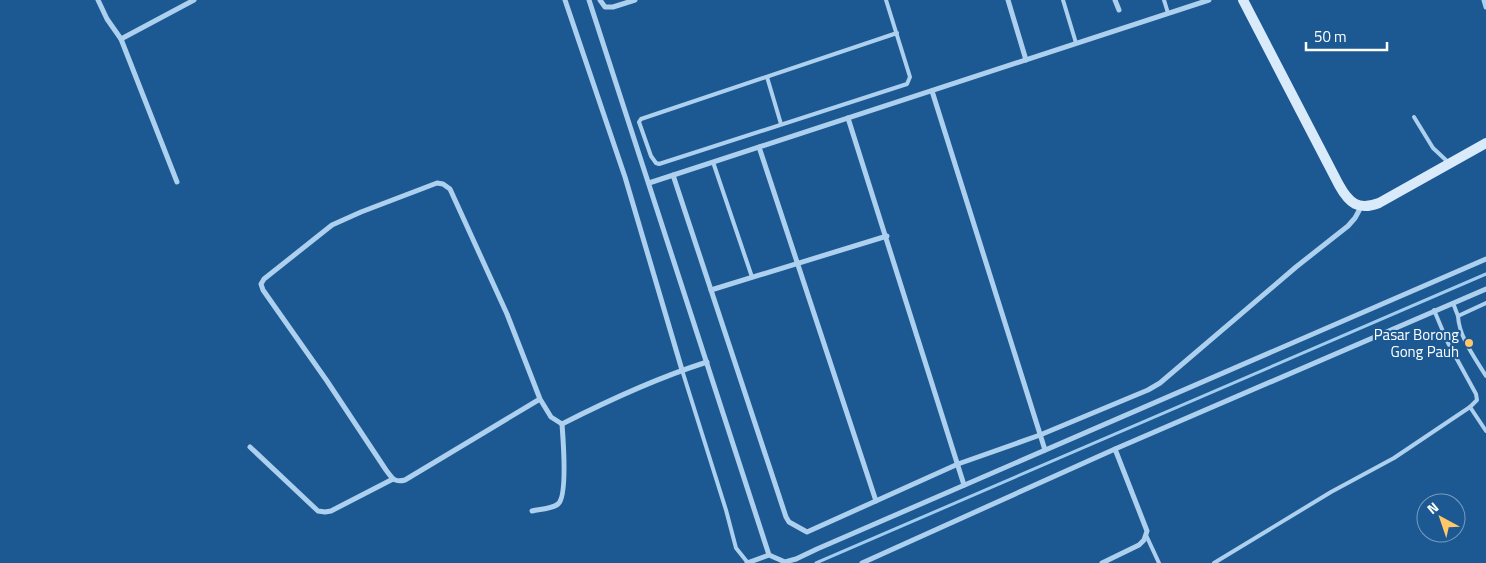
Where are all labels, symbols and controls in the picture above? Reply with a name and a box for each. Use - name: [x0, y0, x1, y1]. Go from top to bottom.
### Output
- scale bar: [1306, 20, 1387, 52]
- text: 50 m: [1314, 25, 1347, 48]
- place label: Pasar Borong Gong Pauh: [1374, 323, 1459, 363]
- marker: Pasar Borong Gong Pauh: [1463, 337, 1475, 349]
- north arrow: [1416, 493, 1466, 543]
- text: N: [1422, 496, 1443, 519]

